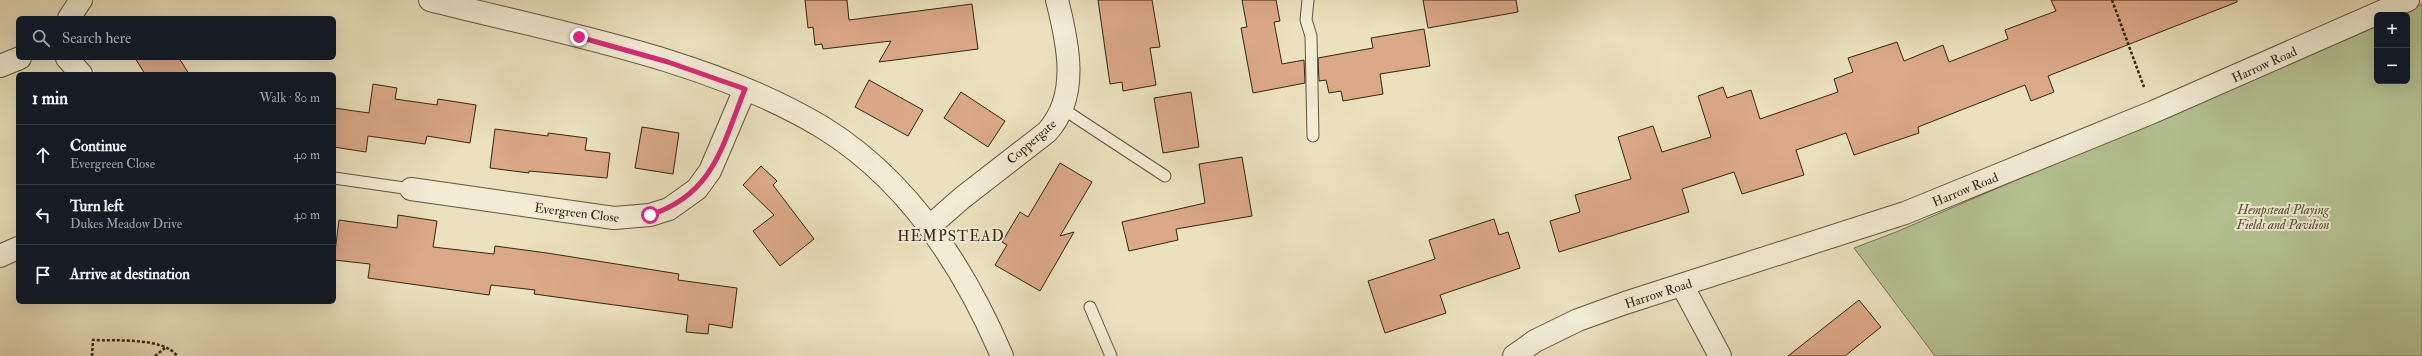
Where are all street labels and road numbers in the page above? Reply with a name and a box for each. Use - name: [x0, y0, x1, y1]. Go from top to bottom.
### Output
- street label: Harrow Road: [2229, 43, 2300, 86]
- street label: Coppergate: [1004, 115, 1061, 168]
- street label: Harrow Road: [1930, 169, 2001, 210]
- street label: Evergreen Close: [534, 200, 621, 226]
- street label: Harrow Road: [1623, 275, 1695, 312]

